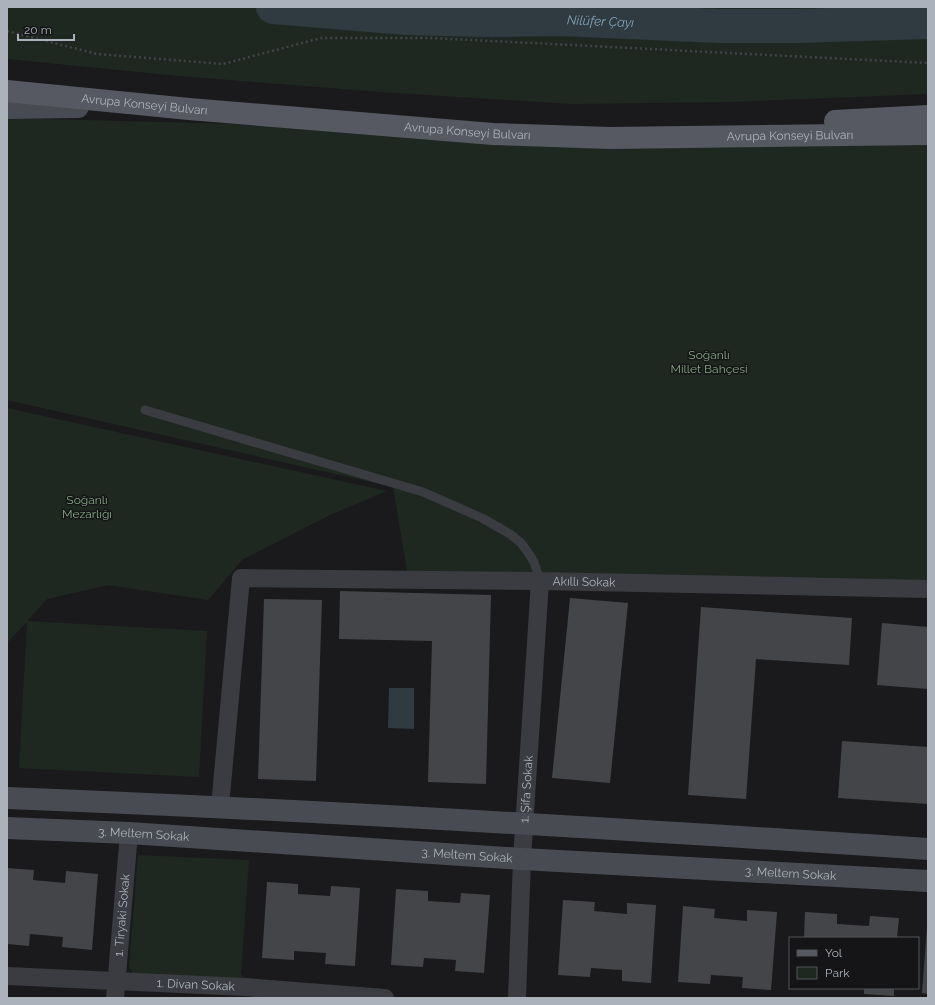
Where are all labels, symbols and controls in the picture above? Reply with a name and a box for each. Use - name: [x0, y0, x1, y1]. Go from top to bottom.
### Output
- water label: Nilüfer Çayı: [567, 12, 635, 30]
- scale bar: [18, 16, 74, 42]
- text: 20 m: [24, 23, 52, 37]
- street label: Avrupa Konseyi Bulvarı: [81, 91, 208, 117]
- street label: Avrupa Konseyi Bulvarı: [403, 120, 531, 142]
- street label: Avrupa Konseyi Bulvarı: [727, 128, 853, 144]
- park label: Soğanlı Millet Bahçesi: [670, 348, 748, 376]
- park label: Soğanlı Mezarlığı: [62, 493, 112, 521]
- street label: Akıllı Sokak: [552, 574, 616, 590]
- street label: 1. Şifa Sokak: [517, 754, 536, 823]
- street label: 3. Meltem Sokak: [98, 825, 190, 844]
- street label: 3. Meltem Sokak: [421, 845, 514, 865]
- street label: 3. Meltem Sokak: [745, 864, 837, 883]
- street label: 1. Tiryaki Sokak: [112, 873, 133, 957]
- legend: [789, 937, 919, 989]
- text: Yol: [825, 946, 843, 960]
- text: Park: [825, 966, 850, 980]
- street label: 1. Divan Sokak: [156, 976, 236, 994]

